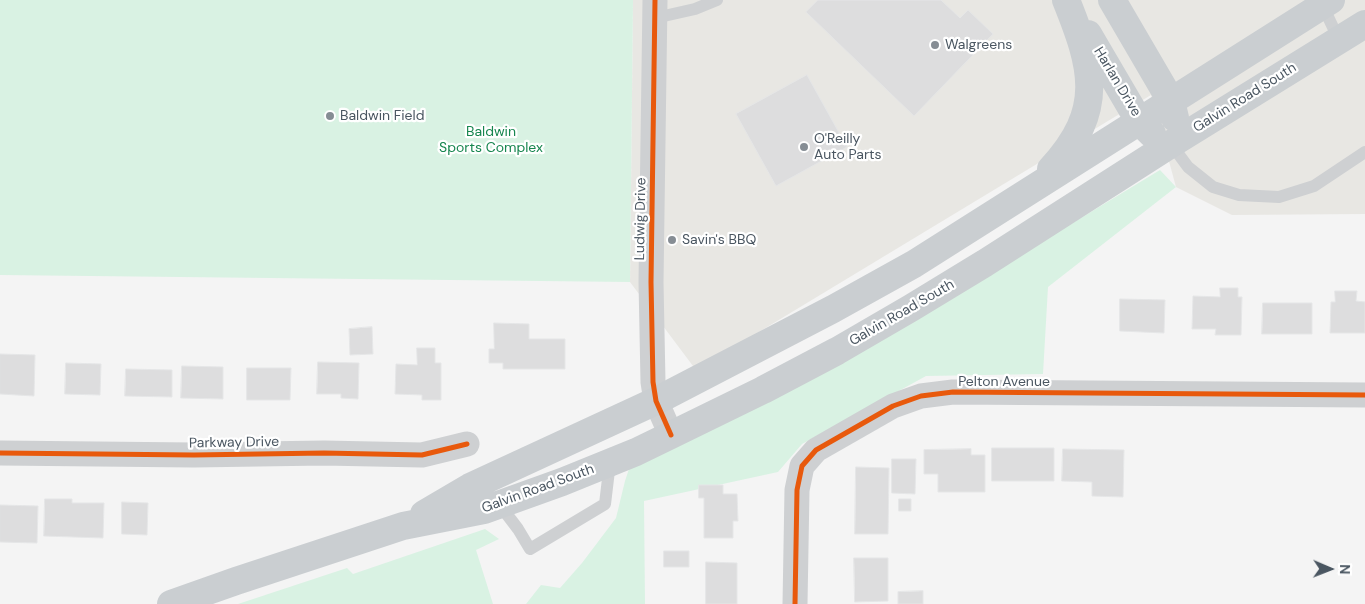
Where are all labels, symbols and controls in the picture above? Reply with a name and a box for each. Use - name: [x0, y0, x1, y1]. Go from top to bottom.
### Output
- place label: Walgreens: [945, 37, 1012, 53]
- marker: Walgreens: [929, 39, 941, 51]
- street label: Harlan Drive: [1090, 44, 1144, 120]
- street label: Galvin Road South: [1190, 60, 1300, 136]
- place label: Baldwin Field: [340, 108, 424, 124]
- marker: Baldwin Field: [324, 110, 336, 122]
- park label: Baldwin Sports Complex: [439, 124, 543, 156]
- place label: O'Reilly Auto Parts: [814, 131, 882, 164]
- marker: O'Reilly Auto Parts: [798, 141, 810, 153]
- street label: Ludwig Drive: [632, 177, 650, 261]
- place label: Savin's BBQ: [682, 232, 756, 248]
- marker: Savin's BBQ: [666, 234, 678, 246]
- street label: Galvin Road South: [847, 276, 957, 350]
- street label: Pelton Avenue: [958, 374, 1050, 390]
- street label: Parkway Drive: [189, 434, 279, 452]
- street label: Galvin Road South: [480, 461, 596, 517]
- north arrow: [1305, 544, 1355, 594]
- text: N: [1336, 564, 1354, 575]

